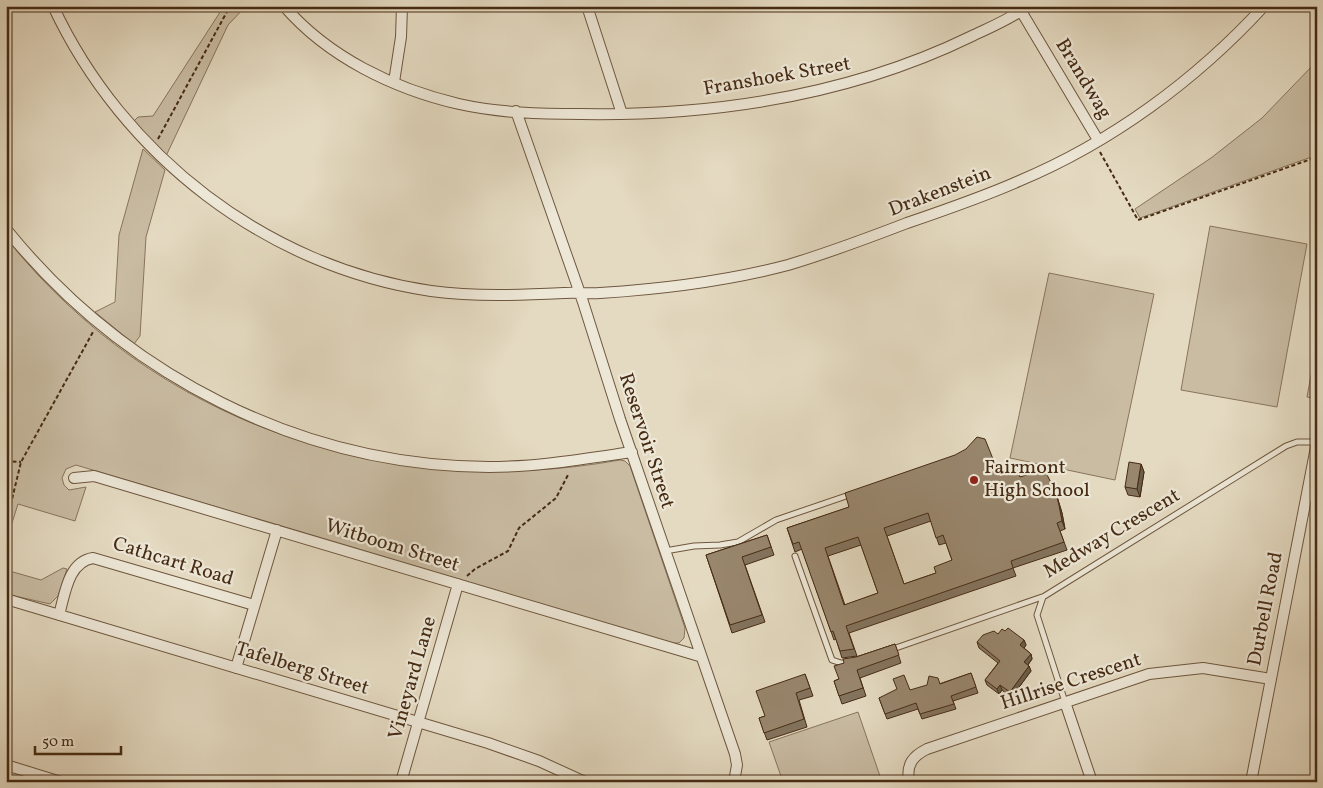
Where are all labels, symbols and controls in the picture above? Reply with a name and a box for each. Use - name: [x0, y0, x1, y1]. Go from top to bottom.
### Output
- street label: Brandwag: [1048, 33, 1118, 125]
- street label: Franshoek Street: [701, 50, 853, 104]
- street label: Drakenstein: [885, 160, 995, 224]
- street label: Reservoir Street: [611, 370, 681, 512]
- place label: Fairmont High School: [984, 454, 1090, 505]
- marker: Fairmont High School: [968, 474, 980, 486]
- street label: Medway Crescent: [1038, 482, 1186, 586]
- street label: Witboom Street: [322, 512, 462, 580]
- street label: Cathcart Road: [109, 530, 237, 594]
- street label: Durbell Road: [1241, 549, 1291, 669]
- street label: Vineyard Lane: [382, 613, 444, 743]
- street label: Tafelberg Street: [232, 635, 372, 703]
- street label: Hillrise Crescent: [997, 646, 1145, 718]
- scale bar: [35, 723, 121, 755]
- text: 50 m: [42, 732, 74, 753]

